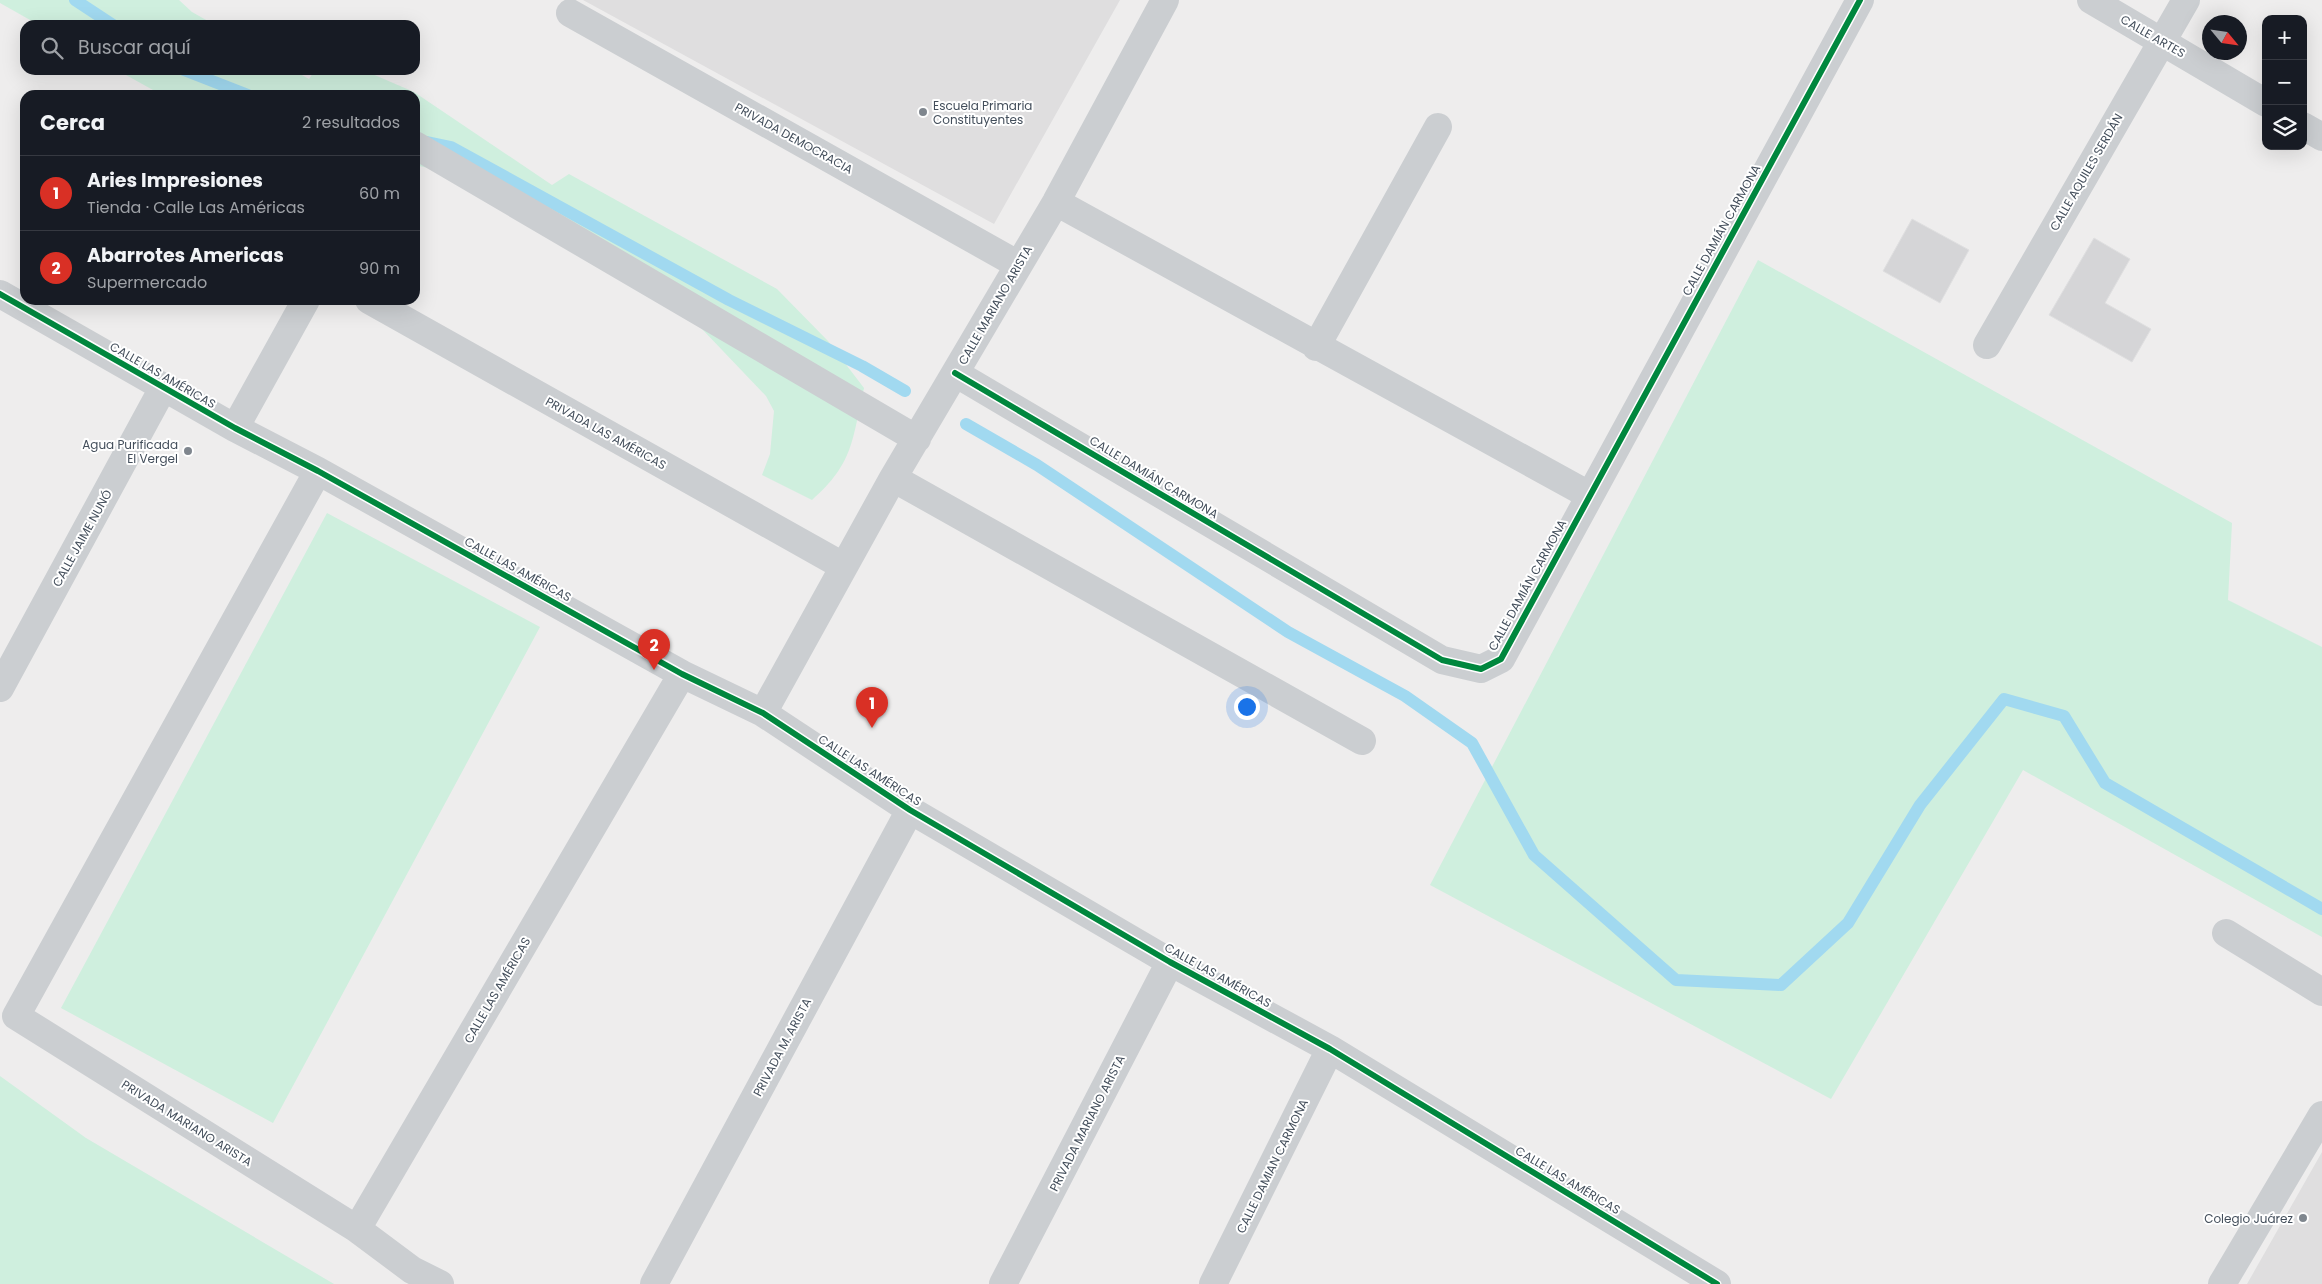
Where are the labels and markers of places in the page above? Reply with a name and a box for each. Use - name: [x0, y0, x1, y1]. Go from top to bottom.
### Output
- place label: Escuela Primaria Constituyentes: [933, 97, 1032, 128]
- marker: Escuela Primaria Constituyentes: [917, 106, 929, 118]
- place label: Agua Purificada El Vergel: [82, 436, 178, 467]
- marker: Agua Purificada El Vergel: [182, 445, 194, 457]
- pin: 2: [638, 629, 670, 670]
- pin: 1: [856, 687, 888, 728]
- place label: Colegio Juárez: [2204, 1210, 2293, 1227]
- marker: Colegio Juárez: [2297, 1212, 2309, 1224]

